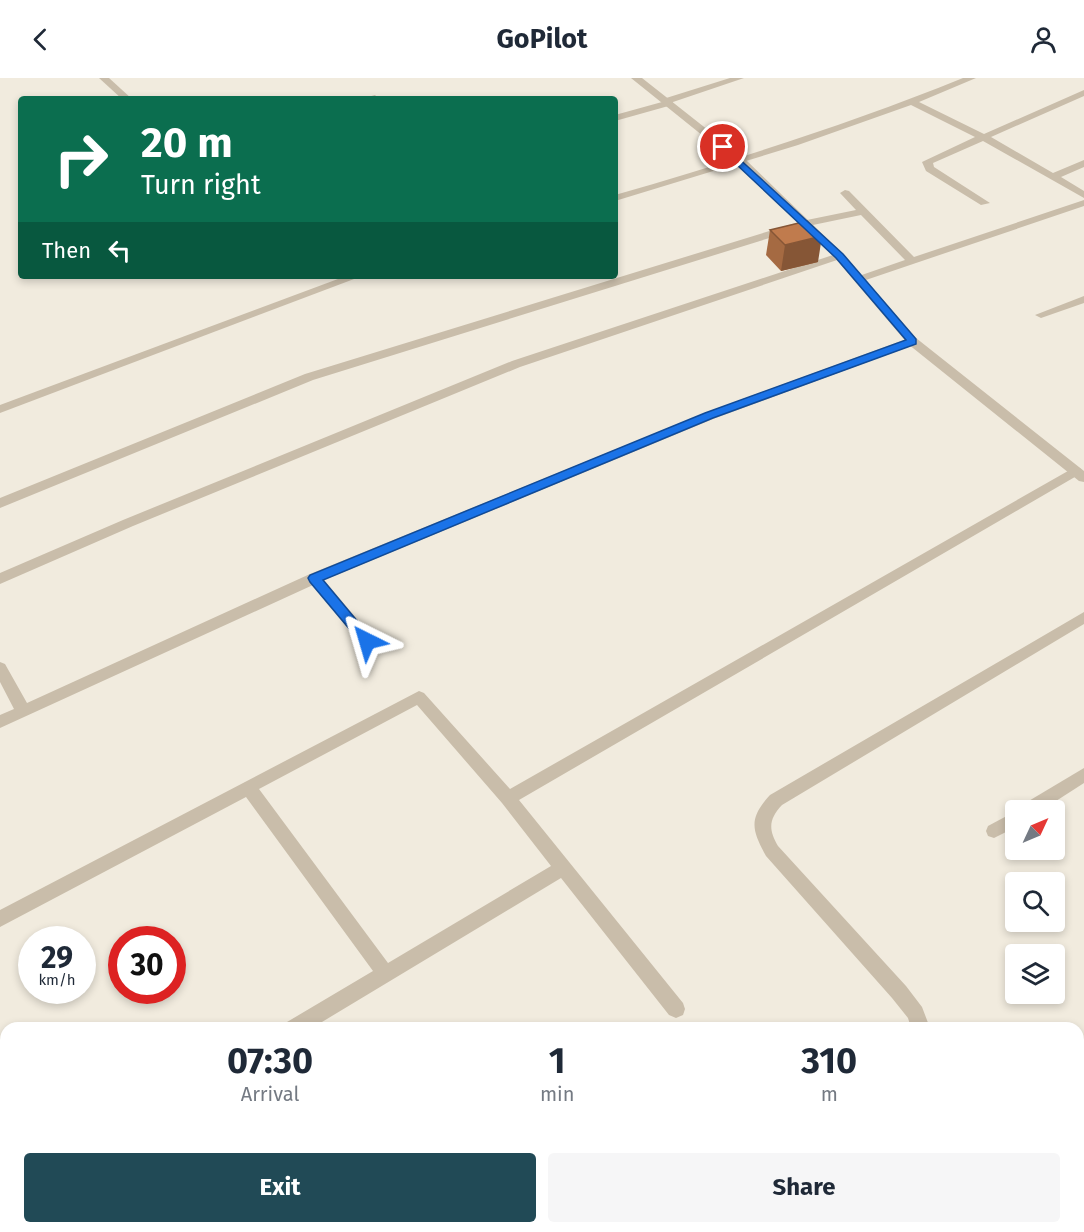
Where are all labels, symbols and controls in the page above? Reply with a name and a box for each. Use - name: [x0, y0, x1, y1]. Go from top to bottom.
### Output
- icon: back: [24, 23, 57, 56]
- text: GoPilot: [496, 23, 588, 55]
- icon: person: [1027, 23, 1060, 56]
- text: 20 m: [141, 118, 233, 168]
- icon: right: [42, 120, 120, 198]
- pin: [697, 121, 748, 172]
- icon: arrive: [706, 130, 739, 163]
- text: Turn right: [141, 169, 261, 201]
- icon: left: [103, 234, 136, 267]
- text: Then: [42, 237, 91, 264]
- position arrow: [335, 609, 399, 673]
- north arrow: [1005, 800, 1065, 860]
- map controls: [1005, 800, 1065, 1004]
- button: search: [1005, 872, 1065, 932]
- speed limit sign: 30: [108, 926, 186, 1004]
- text: 29: [41, 940, 73, 976]
- button: layers: [1005, 944, 1065, 1004]
- text: km/h: [38, 971, 76, 989]
- text: 07:30: [227, 1039, 313, 1083]
- text: 1: [549, 1039, 566, 1083]
- text: 310: [801, 1039, 857, 1083]
- text: Arrival: [241, 1082, 299, 1106]
- text: min: [540, 1082, 574, 1106]
- text: m: [821, 1082, 838, 1106]
- button: Exit: [24, 1153, 536, 1222]
- button: Share: [548, 1153, 1060, 1222]

